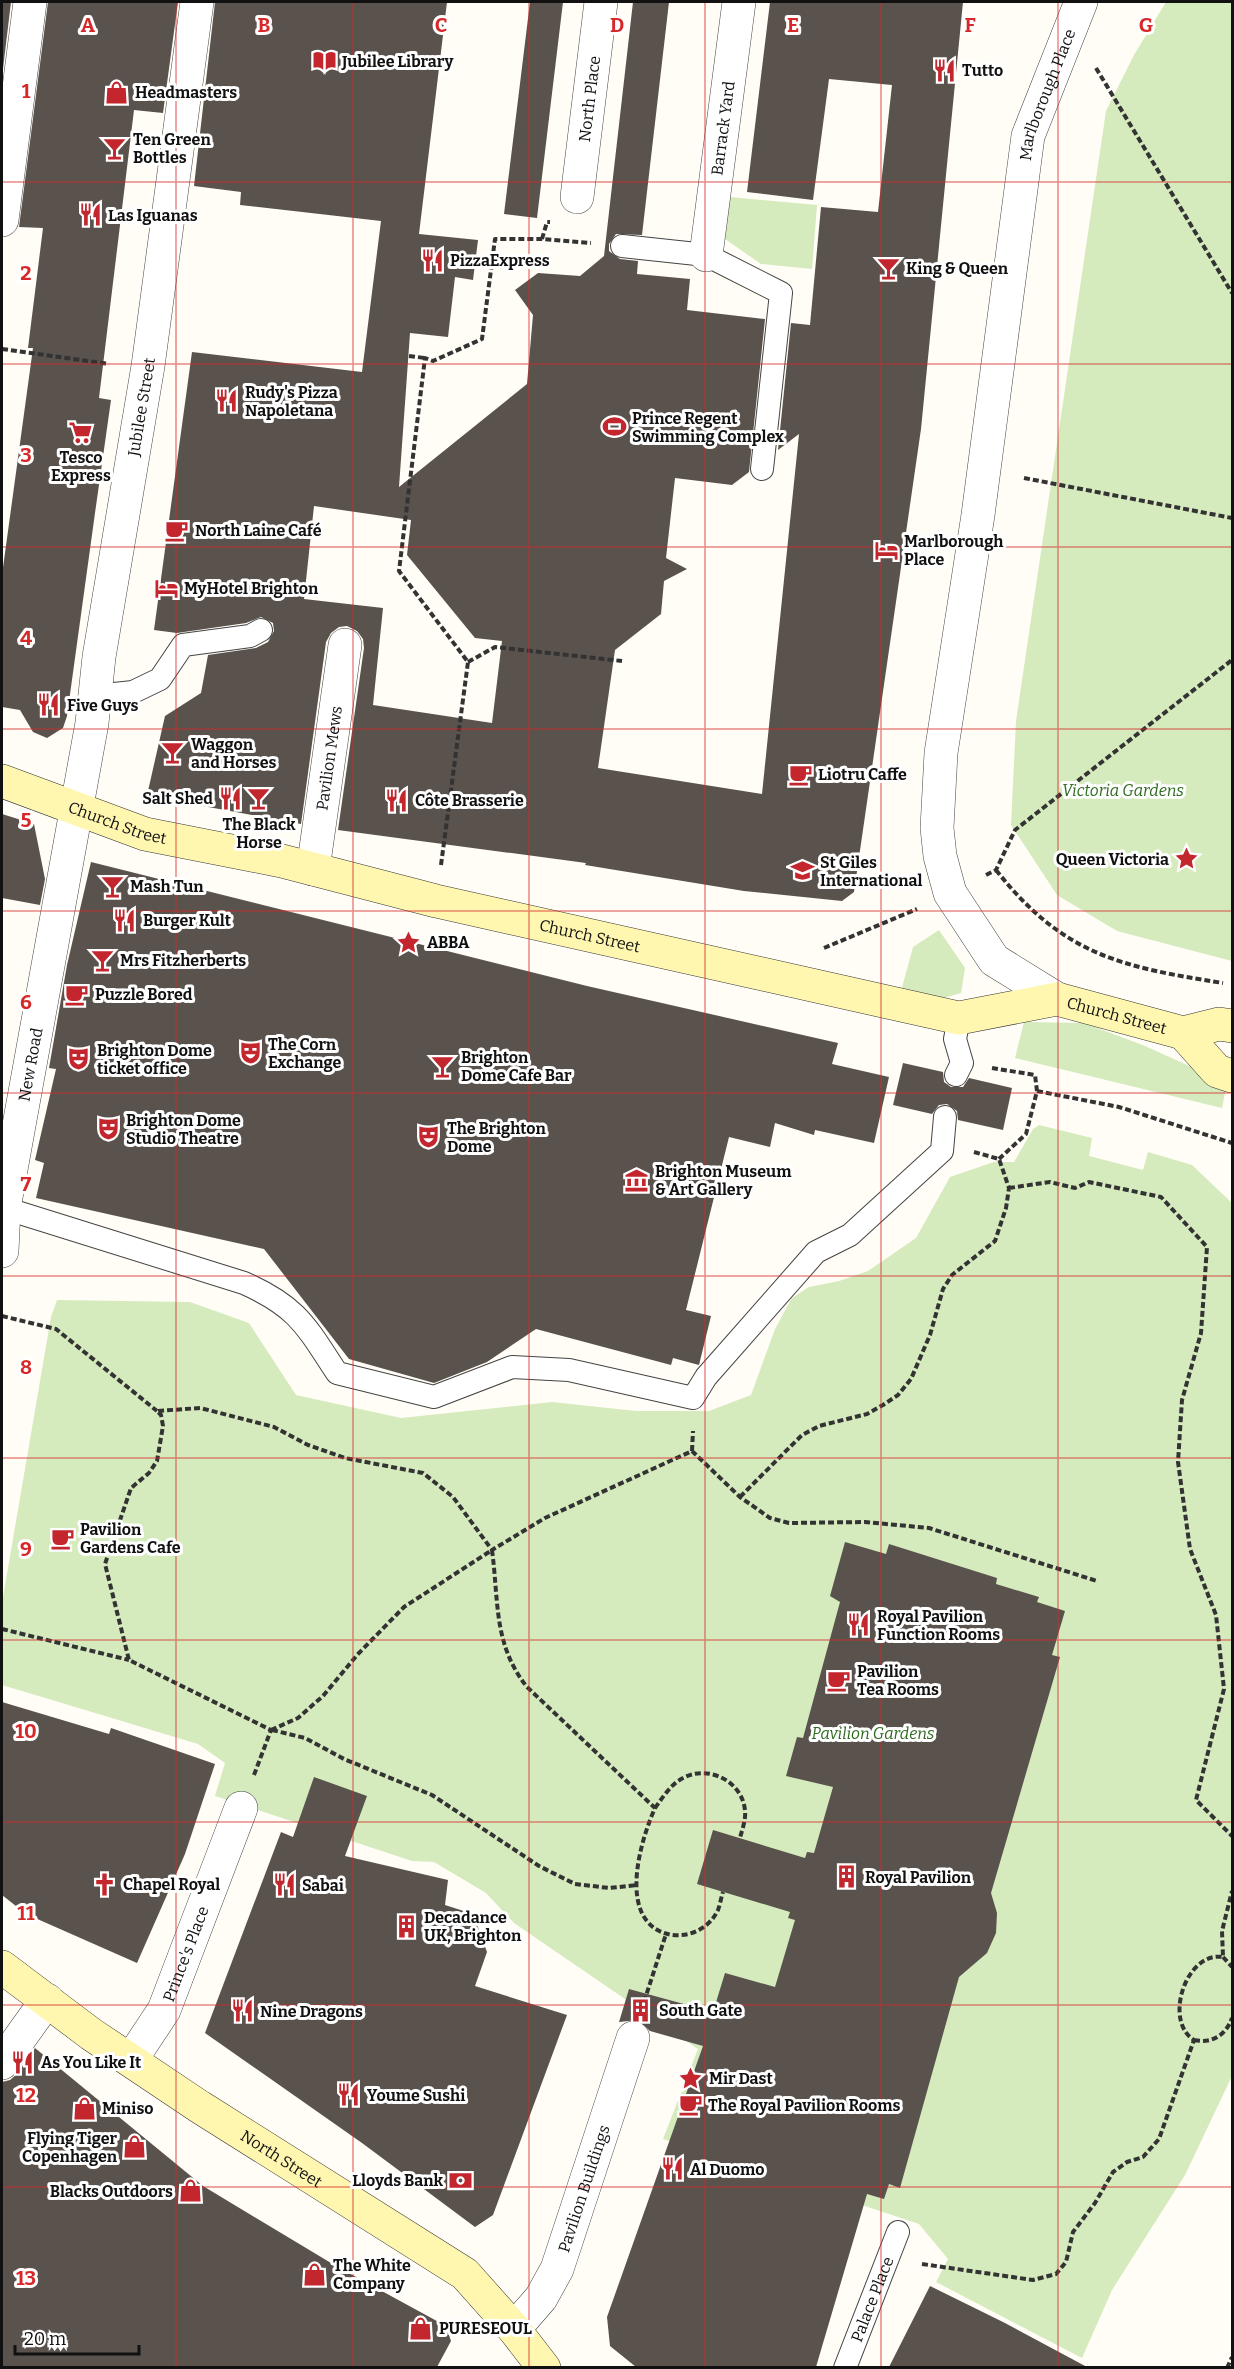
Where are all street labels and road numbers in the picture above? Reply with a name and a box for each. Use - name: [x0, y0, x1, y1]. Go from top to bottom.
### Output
- street label: Marlborough Place: [1015, 26, 1079, 162]
- street label: North Place: [574, 55, 604, 143]
- street label: Barrack Yard: [707, 79, 738, 176]
- street label: Jubilee Street: [123, 356, 159, 459]
- street label: Pavilion Mews: [312, 705, 346, 811]
- street label: Church Street: [66, 797, 168, 848]
- street label: Church Street: [538, 915, 642, 956]
- street label: Church Street: [1065, 993, 1169, 1038]
- street label: New Road: [14, 1026, 46, 1103]
- street label: Prince's Place: [159, 1903, 212, 2004]
- street label: Pavilion Buildings: [554, 2122, 613, 2255]
- street label: North Street: [237, 2126, 326, 2191]
- street label: Palace Place: [847, 2254, 897, 2345]

